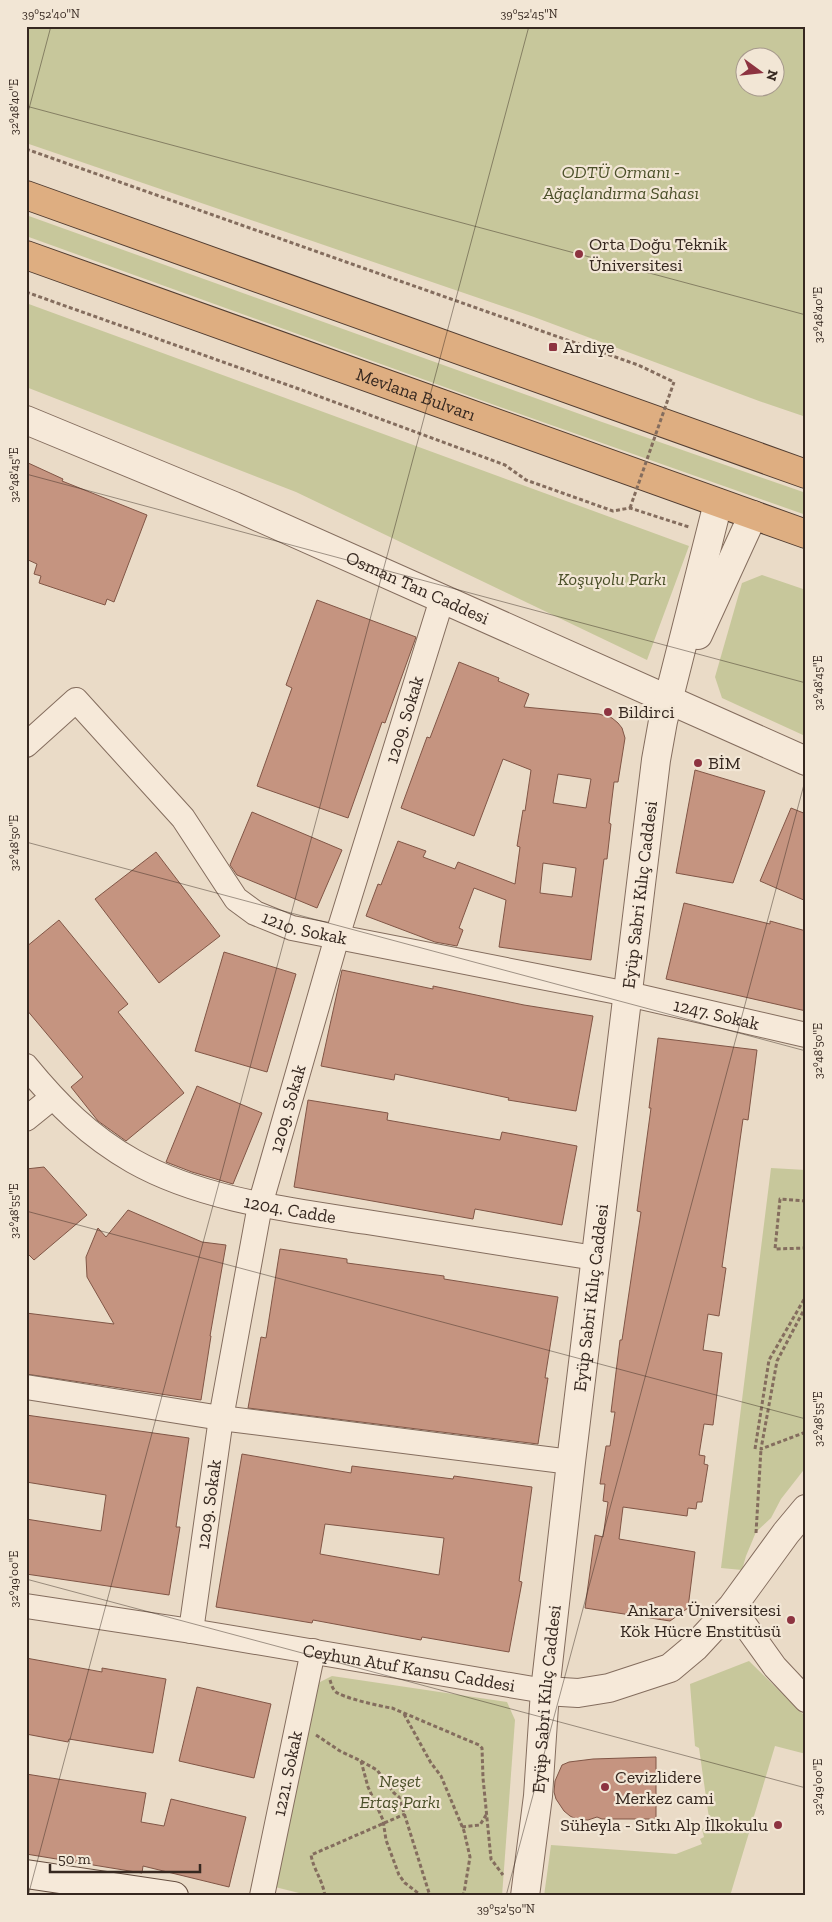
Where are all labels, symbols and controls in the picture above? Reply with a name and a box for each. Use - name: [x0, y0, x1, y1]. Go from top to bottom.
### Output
- text: 39°52'40"N: [22, 7, 80, 21]
- text: 39°52'45"N: [500, 7, 558, 21]
- north arrow: [734, 48, 784, 98]
- text: N: [762, 68, 782, 83]
- text: 32°48'40"E: [7, 79, 21, 135]
- park label: ODTÜ Ormanı - Ağaçlandırma Sahası: [542, 161, 699, 204]
- place label: Orta Doğu Teknik Üniversitesi: [589, 233, 728, 276]
- marker: Orta Doğu Teknik Üniversitesi: [573, 248, 585, 260]
- text: 32°48'40"E: [811, 287, 825, 343]
- place label: Ardiye: [563, 336, 614, 358]
- marker: Ardiye: [547, 341, 559, 353]
- street label: Mevlana Bulvarı: [353, 363, 478, 426]
- text: 32°48'45"E: [7, 447, 21, 503]
- street label: Osman Tan Caddesi: [342, 546, 493, 629]
- park label: Koşuyolu Parkı: [558, 568, 666, 590]
- text: 32°48'45"E: [811, 655, 825, 711]
- street label: 1209. Sokak: [381, 673, 429, 766]
- place label: Bildirci: [618, 701, 675, 723]
- marker: Bildirci: [602, 706, 614, 718]
- place label: BİM: [708, 752, 741, 774]
- marker: BİM: [692, 757, 704, 769]
- street label: Eyüp Sabri Kılıç Caddesi: [617, 800, 662, 990]
- text: 32°48'50"E: [7, 815, 21, 871]
- street label: 1210. Sokak: [259, 906, 350, 950]
- street label: 1247. Sokak: [671, 994, 762, 1035]
- text: 32°48'50"E: [811, 1023, 825, 1079]
- street label: 1209. Sokak: [265, 1061, 311, 1155]
- text: 32°48'55"E: [7, 1183, 21, 1239]
- street label: 1204. Cadde: [242, 1190, 337, 1228]
- street label: Eyüp Sabri Kılıç Caddesi: [569, 1203, 613, 1393]
- text: 32°48'55"E: [811, 1391, 825, 1447]
- street label: 1209. Sokak: [192, 1457, 226, 1551]
- text: 32°49'00"E: [7, 1551, 21, 1607]
- place label: Ankara Üniversitesi Kök Hücre Enstitüsü: [620, 1599, 781, 1642]
- street label: Eyüp Sabri Kılıç Caddesi: [527, 1604, 566, 1794]
- marker: Ankara Üniversitesi Kök Hücre Enstitüsü: [785, 1614, 797, 1626]
- street label: Ceyhun Atuf Kansu Caddesi: [301, 1639, 517, 1697]
- street label: 1221. Sokak: [268, 1728, 307, 1818]
- text: 32°49'00"E: [811, 1759, 825, 1815]
- place label: Cevizlidere Merkez cami: [615, 1766, 714, 1809]
- park label: Neşet Ertaş Parkı: [360, 1770, 440, 1813]
- marker: Cevizlidere Merkez cami: [599, 1781, 611, 1793]
- place label: Süheyla - Sıtkı Alp İlkokulu: [560, 1814, 768, 1836]
- marker: Süheyla - Sıtkı Alp İlkokulu: [772, 1819, 784, 1831]
- scale bar: [50, 1842, 200, 1874]
- text: 50 m: [58, 1850, 91, 1868]
- text: 39°52'50"N: [477, 1902, 535, 1916]

